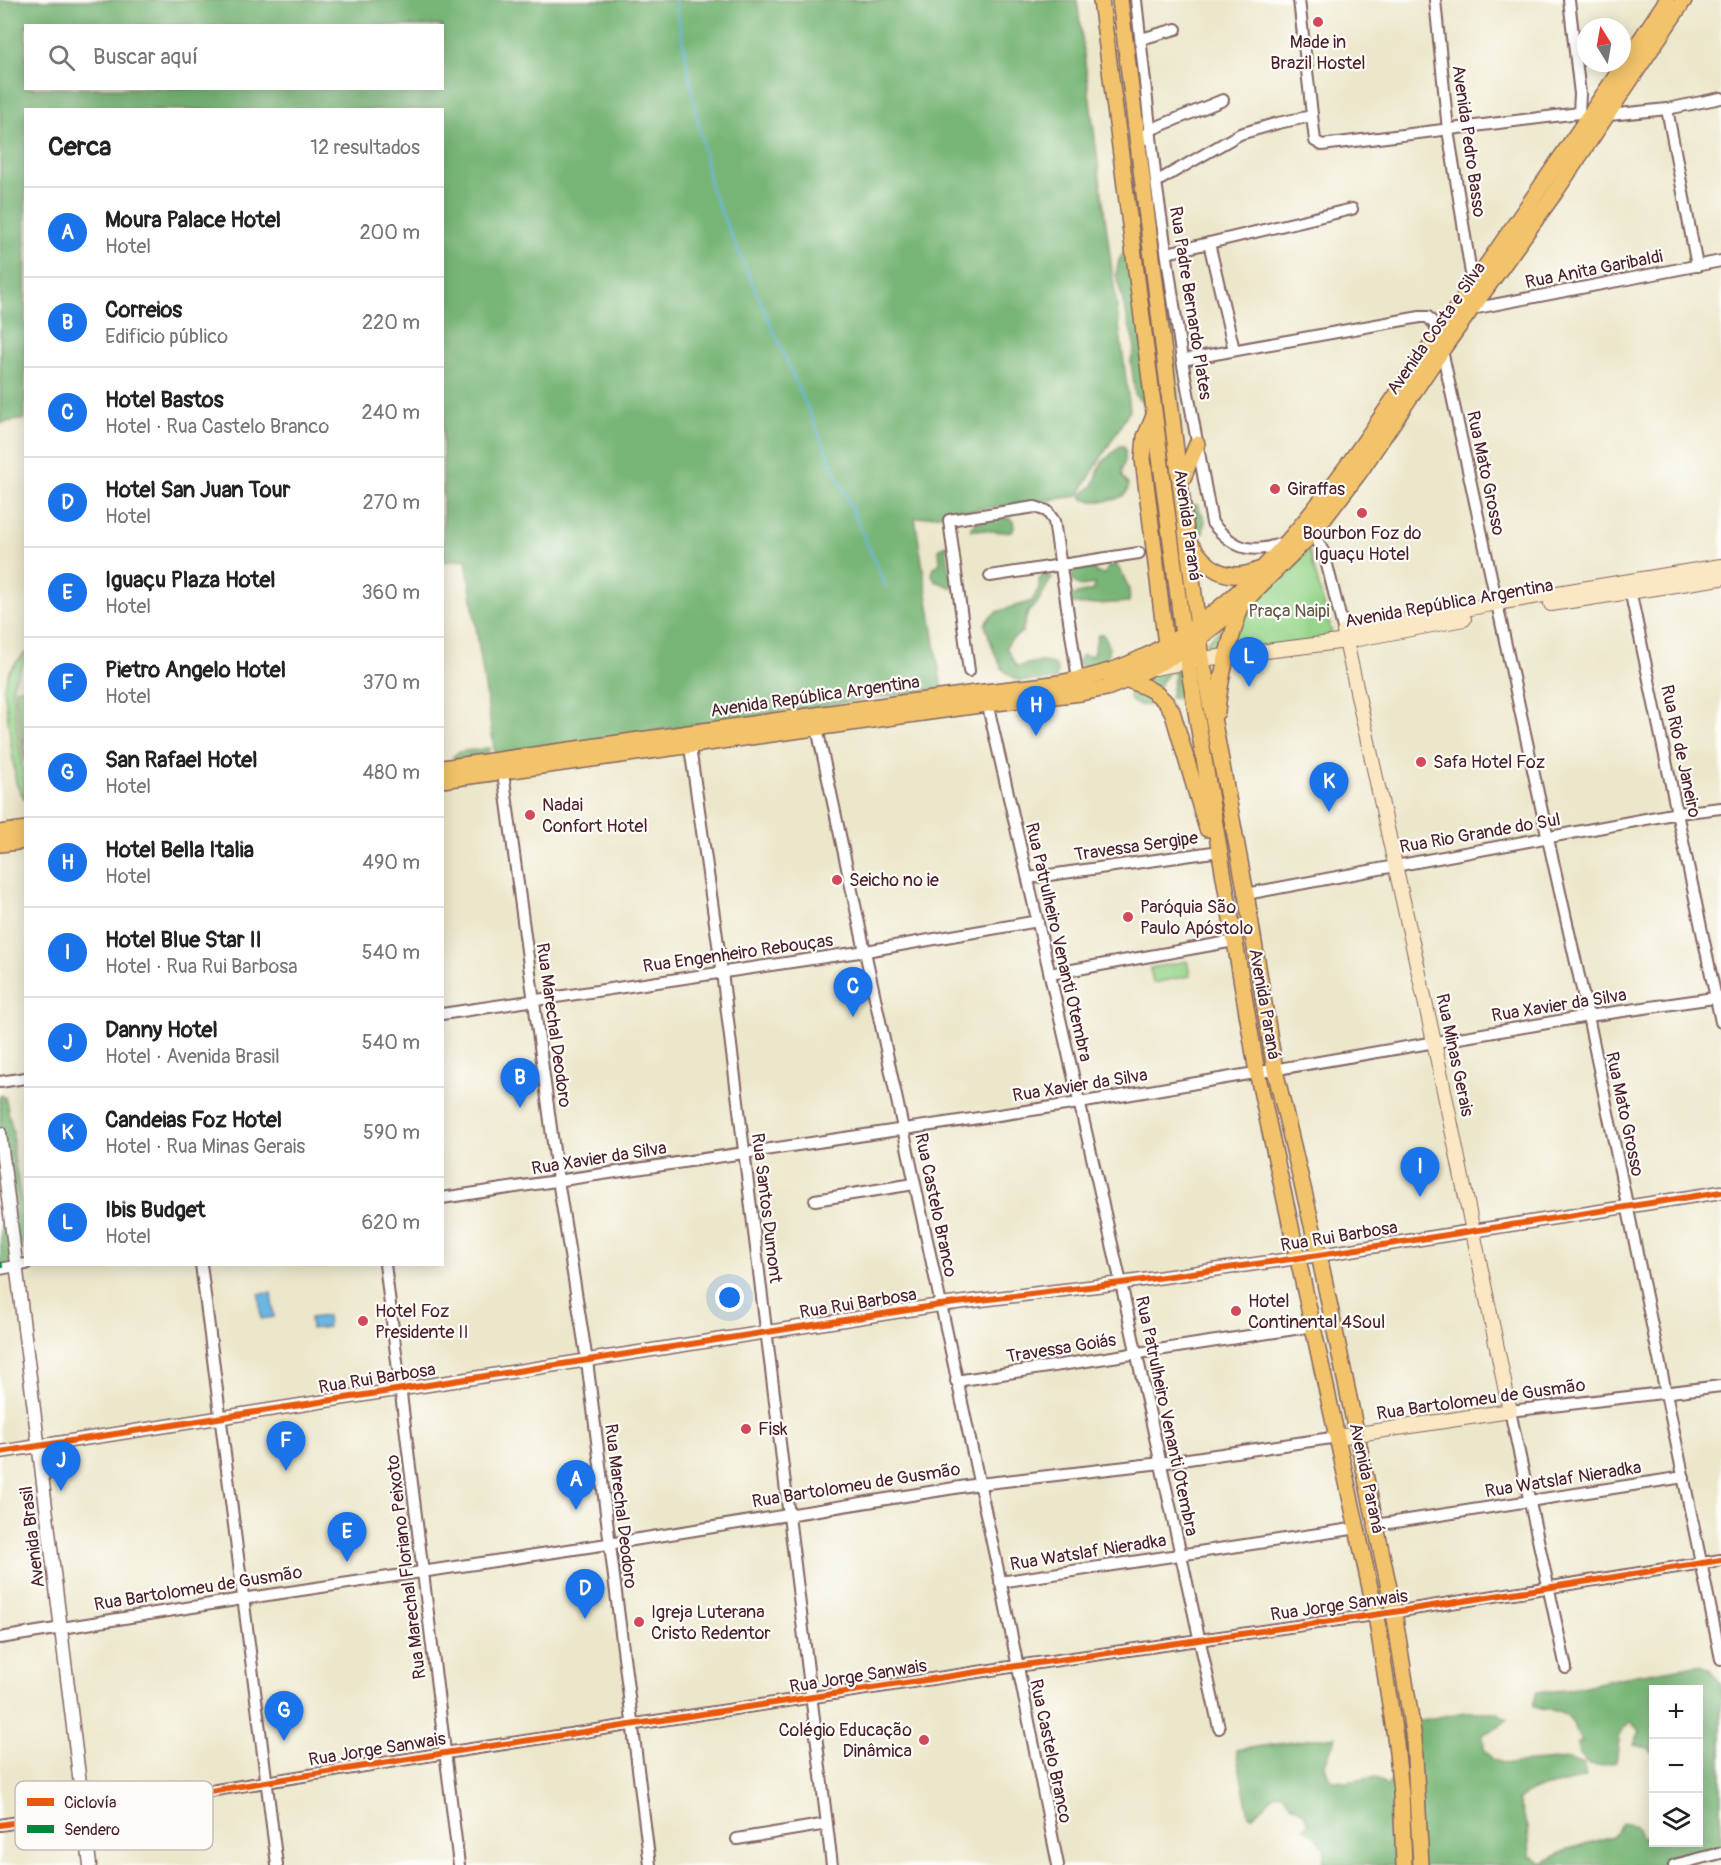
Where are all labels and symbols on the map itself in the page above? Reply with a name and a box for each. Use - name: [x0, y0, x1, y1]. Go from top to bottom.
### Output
- marker: Made in Brazil Hostel: [1311, 15, 1325, 29]
- north arrow: [1577, 18, 1631, 72]
- place label: Made in Brazil Hostel: [1270, 31, 1366, 75]
- street label: Avenida Pedro Basso: [1446, 64, 1491, 219]
- street label: Rua Padre Bernardo Plates: [1164, 205, 1217, 401]
- street label: Rua Anita Garibaldi: [1523, 245, 1665, 294]
- street label: Avenida Costa e Silva: [1382, 257, 1491, 399]
- street label: Rua Mato Grosso: [1461, 409, 1510, 538]
- street label: Avenida Paraná: [1168, 468, 1207, 582]
- place label: Giraffas: [1287, 478, 1345, 501]
- marker: Giraffas: [1268, 482, 1282, 496]
- marker: Bourbon Foz do Iguaçu Hotel: [1355, 506, 1369, 520]
- place label: Bourbon Foz do Iguaçu Hotel: [1303, 522, 1422, 566]
- street label: Avenida República Argentina: [1343, 574, 1555, 633]
- park label: Praça Naipi: [1248, 600, 1330, 623]
- pin: L: [1230, 638, 1268, 687]
- street label: Avenida República Argentina: [709, 670, 921, 723]
- street label: Rua Rio de Janeiro: [1655, 683, 1706, 820]
- pin: H: [1016, 686, 1056, 736]
- place label: Safa Hotel Foz: [1433, 751, 1545, 774]
- marker: Safa Hotel Foz: [1414, 755, 1428, 769]
- pin: K: [1310, 762, 1348, 812]
- place label: Nadai Confort Hotel: [542, 794, 648, 838]
- marker: Nadai Confort Hotel: [523, 808, 537, 822]
- street label: Rua Rio Grande do Sul: [1398, 808, 1562, 859]
- street label: Rua Patrulheiro Venanti Otembra: [1020, 820, 1097, 1064]
- street label: Travessa Sergipe: [1073, 826, 1200, 867]
- place label: Seicho no ie: [849, 869, 939, 892]
- marker: Seicho no ie: [830, 873, 844, 887]
- place label: Paróquia São Paulo Apóstolo: [1140, 896, 1253, 940]
- marker: Paróquia São Paulo Apóstolo: [1121, 910, 1135, 924]
- street label: Rua Engenheiro Rebouças: [641, 929, 835, 978]
- street label: Rua Marechal Deodoro: [531, 941, 576, 1109]
- street label: Avenida Paraná: [1243, 947, 1286, 1061]
- pin: C: [834, 968, 872, 1017]
- street label: Rua Xavier da Silva: [1490, 983, 1628, 1028]
- street label: Rua Minas Gerais: [1430, 992, 1479, 1119]
- street label: Rua Mato Grosso: [1600, 1050, 1649, 1179]
- pin: B: [500, 1058, 540, 1108]
- street label: Rua Xavier da Silva: [1011, 1063, 1149, 1108]
- street label: Rua Castelo Branco: [909, 1131, 962, 1280]
- street label: Rua Santos Dumont: [746, 1132, 787, 1285]
- street label: Rua Xavier da Silva: [530, 1136, 668, 1181]
- pin: I: [1400, 1148, 1440, 1197]
- street label: Rua Rui Barbosa: [1279, 1216, 1399, 1257]
- your location: [715, 1283, 744, 1312]
- street label: Rua Rui Barbosa: [798, 1283, 918, 1324]
- place label: Hotel Continental 4Soul: [1248, 1290, 1385, 1334]
- street label: Rua Patrulheiro Venanti Otembra: [1130, 1294, 1203, 1538]
- place label: Hotel Foz Presidente II: [375, 1300, 468, 1344]
- marker: Hotel Continental 4Soul: [1229, 1304, 1243, 1318]
- marker: Hotel Foz Presidente II: [356, 1314, 370, 1328]
- street label: Travessa Goiás: [1005, 1328, 1118, 1369]
- street label: Rua Rui Barbosa: [317, 1358, 437, 1399]
- street label: Rua Bartolomeu de Gusmão: [1375, 1373, 1587, 1426]
- place label: Fisk: [758, 1418, 788, 1441]
- street label: Avenida Paraná: [1344, 1421, 1389, 1535]
- pin: F: [266, 1422, 306, 1471]
- street label: Rua Marechal Deodoro: [599, 1422, 642, 1590]
- marker: Fisk: [739, 1422, 753, 1436]
- pin: J: [42, 1442, 80, 1491]
- street label: Rua Marechal Floriano Peixoto: [381, 1453, 432, 1681]
- street label: Rua Watslaf Nieradka: [1483, 1456, 1643, 1503]
- street label: Rua Bartolomeu de Gusmão: [750, 1458, 962, 1513]
- pin: A: [556, 1460, 596, 1510]
- street label: Avenida Brasil: [15, 1485, 50, 1589]
- pin: E: [328, 1512, 366, 1562]
- street label: Rua Watslaf Nieradka: [1008, 1529, 1168, 1576]
- street label: Rua Bartolomeu de Gusmão: [92, 1561, 304, 1616]
- pin: D: [566, 1570, 604, 1619]
- street label: Rua Jorge Sanwais: [1269, 1584, 1409, 1627]
- place label: Igreja Luterana Cristo Redentor: [651, 1601, 771, 1645]
- marker: Igreja Luterana Cristo Redentor: [632, 1615, 646, 1629]
- street label: Rua Jorge Sanwais: [788, 1654, 928, 1699]
- street label: Rua Castelo Branco: [1024, 1677, 1077, 1826]
- pin: G: [264, 1692, 304, 1741]
- place label: Colégio Educação Dinâmica: [779, 1719, 912, 1763]
- street label: Rua Jorge Sanwais: [307, 1727, 447, 1772]
- marker: Colégio Educação Dinâmica: [917, 1733, 931, 1747]
- legend: [15, 1781, 213, 1850]
- text: Ciclovía: [64, 1793, 116, 1813]
- text: Sendero: [64, 1820, 120, 1840]

